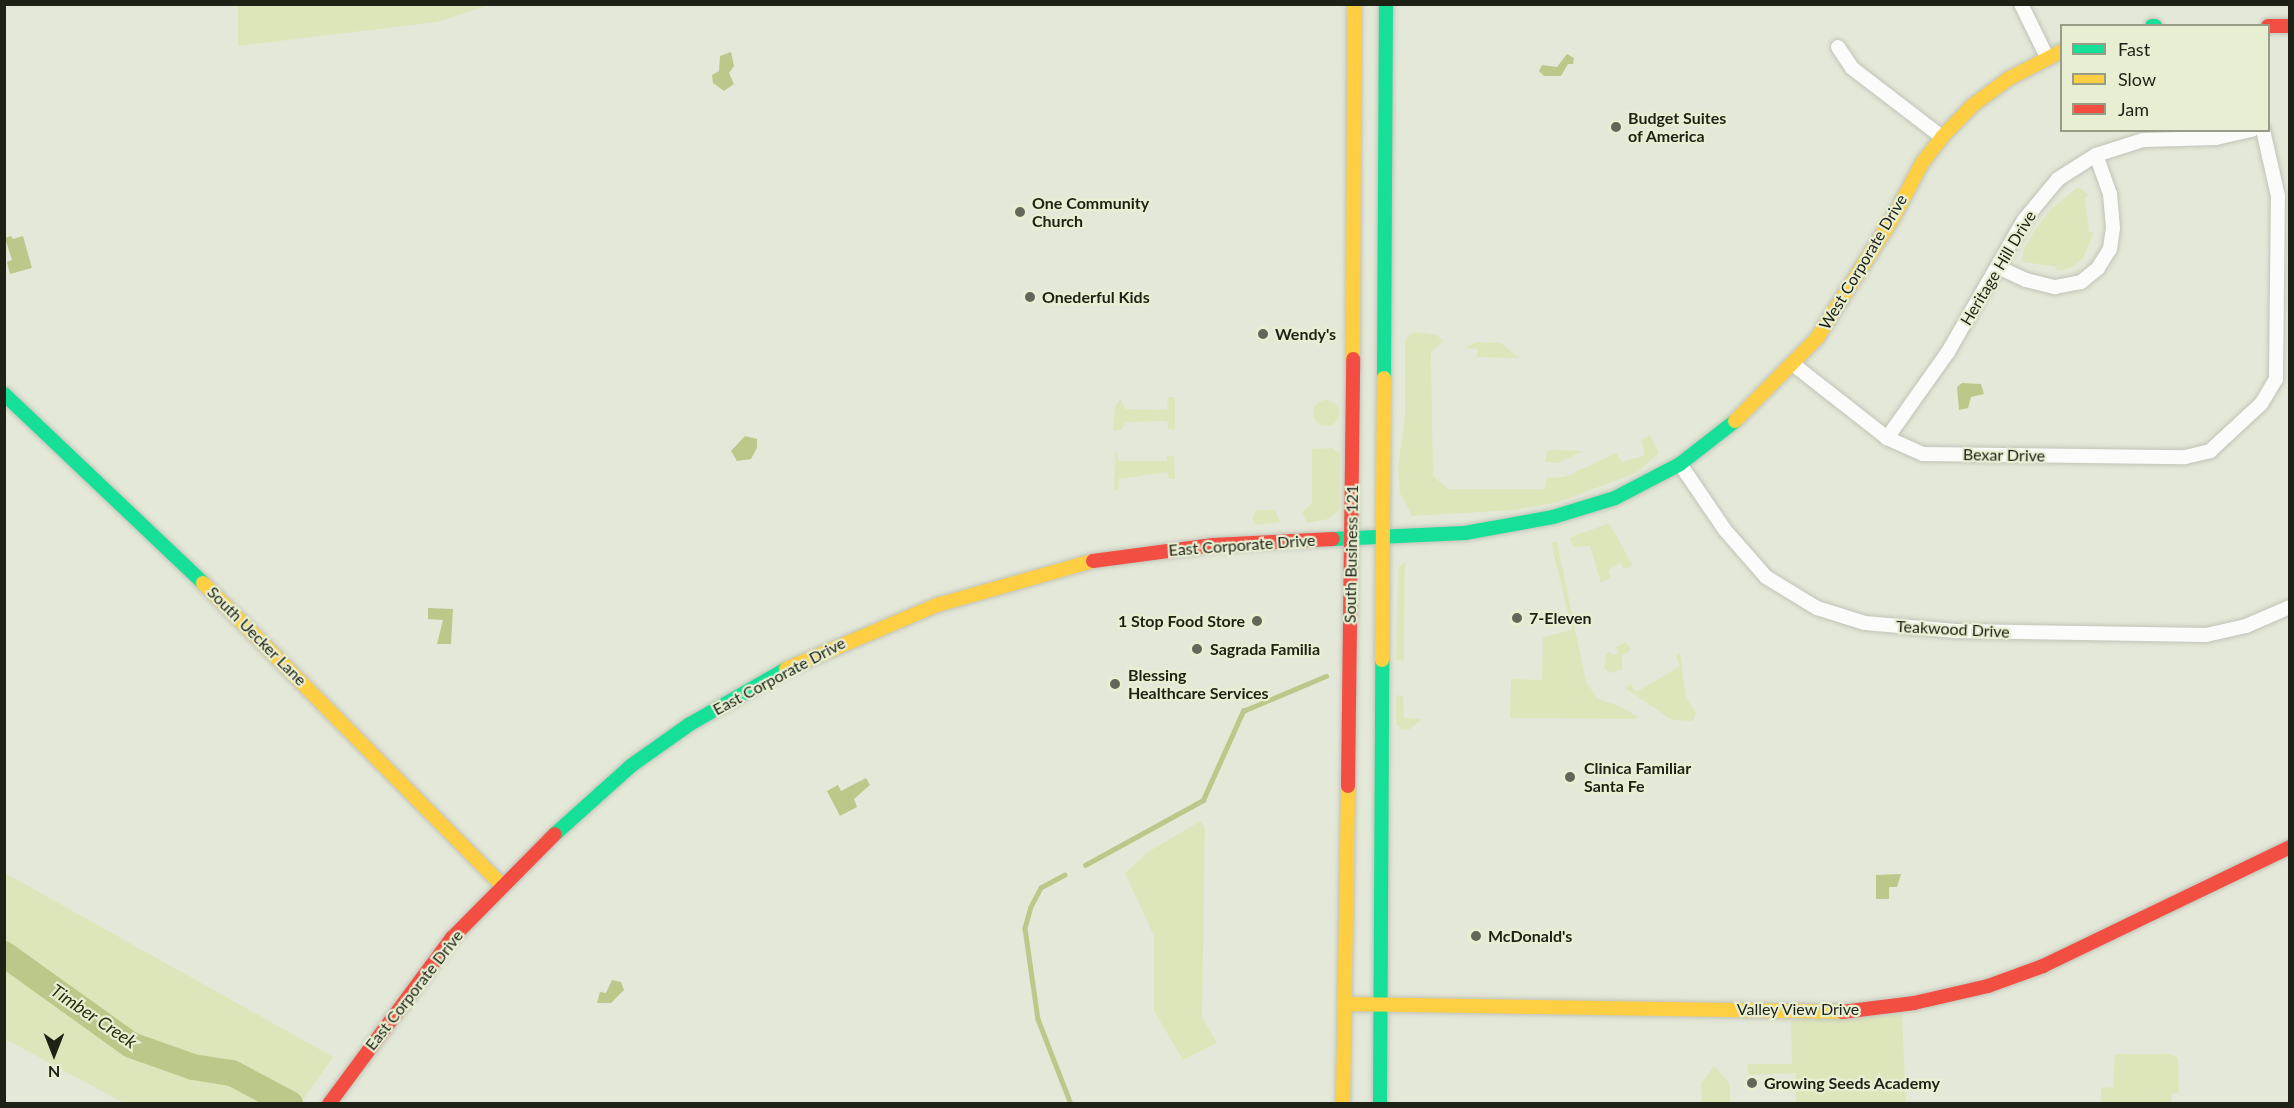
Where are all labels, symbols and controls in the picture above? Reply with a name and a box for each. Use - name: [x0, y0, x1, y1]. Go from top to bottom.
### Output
- legend: [2060, 24, 2270, 132]
- text: Fast: [2118, 38, 2150, 60]
- text: Slow: [2118, 68, 2156, 90]
- text: Jam: [2118, 98, 2149, 120]
- place label: Budget Suites of America: [1628, 108, 1726, 146]
- marker: Budget Suites of America: [1609, 120, 1623, 134]
- street label: West Corporate Drive: [1815, 191, 1911, 333]
- place label: One Community Church: [1032, 193, 1149, 231]
- marker: One Community Church: [1013, 205, 1027, 219]
- street label: Heritage Hill Drive: [1956, 207, 2040, 329]
- place label: Onederful Kids: [1042, 287, 1150, 307]
- marker: Onederful Kids: [1023, 290, 1037, 304]
- place label: Wendy's: [1275, 324, 1336, 344]
- marker: Wendy's: [1256, 327, 1270, 341]
- street label: Bexar Drive: [1963, 445, 2045, 465]
- street label: South Business 121: [1340, 485, 1362, 623]
- street label: East Corporate Drive: [1168, 530, 1316, 560]
- street label: South Uecker Lane: [203, 582, 311, 690]
- place label: 7-Eleven: [1529, 608, 1591, 628]
- place label: 1 Stop Food Store: [1118, 611, 1245, 631]
- marker: 7-Eleven: [1510, 611, 1524, 625]
- marker: 1 Stop Food Store: [1250, 614, 1264, 628]
- street label: Teakwood Drive: [1896, 616, 2010, 642]
- street label: East Corporate Drive: [709, 633, 849, 719]
- place label: Sagrada Familia: [1210, 639, 1320, 659]
- marker: Sagrada Familia: [1188, 640, 1206, 658]
- place label: Blessing Healthcare Services: [1128, 665, 1269, 703]
- marker: Blessing Healthcare Services: [1106, 675, 1124, 693]
- place label: Clinica Familiar Santa Fe: [1584, 758, 1691, 796]
- marker: Clinica Familiar Santa Fe: [1561, 768, 1579, 786]
- street label: East Corporate Drive: [361, 926, 467, 1054]
- place label: McDonald's: [1488, 926, 1572, 946]
- marker: McDonald's: [1469, 929, 1483, 943]
- water label: Timber Creek: [47, 979, 141, 1053]
- street label: Valley View Drive: [1736, 999, 1860, 1019]
- north arrow: [24, 1024, 84, 1084]
- text: N: [48, 1063, 60, 1082]
- place label: Growing Seeds Academy: [1764, 1073, 1940, 1093]
- marker: Growing Seeds Academy: [1745, 1076, 1759, 1090]

